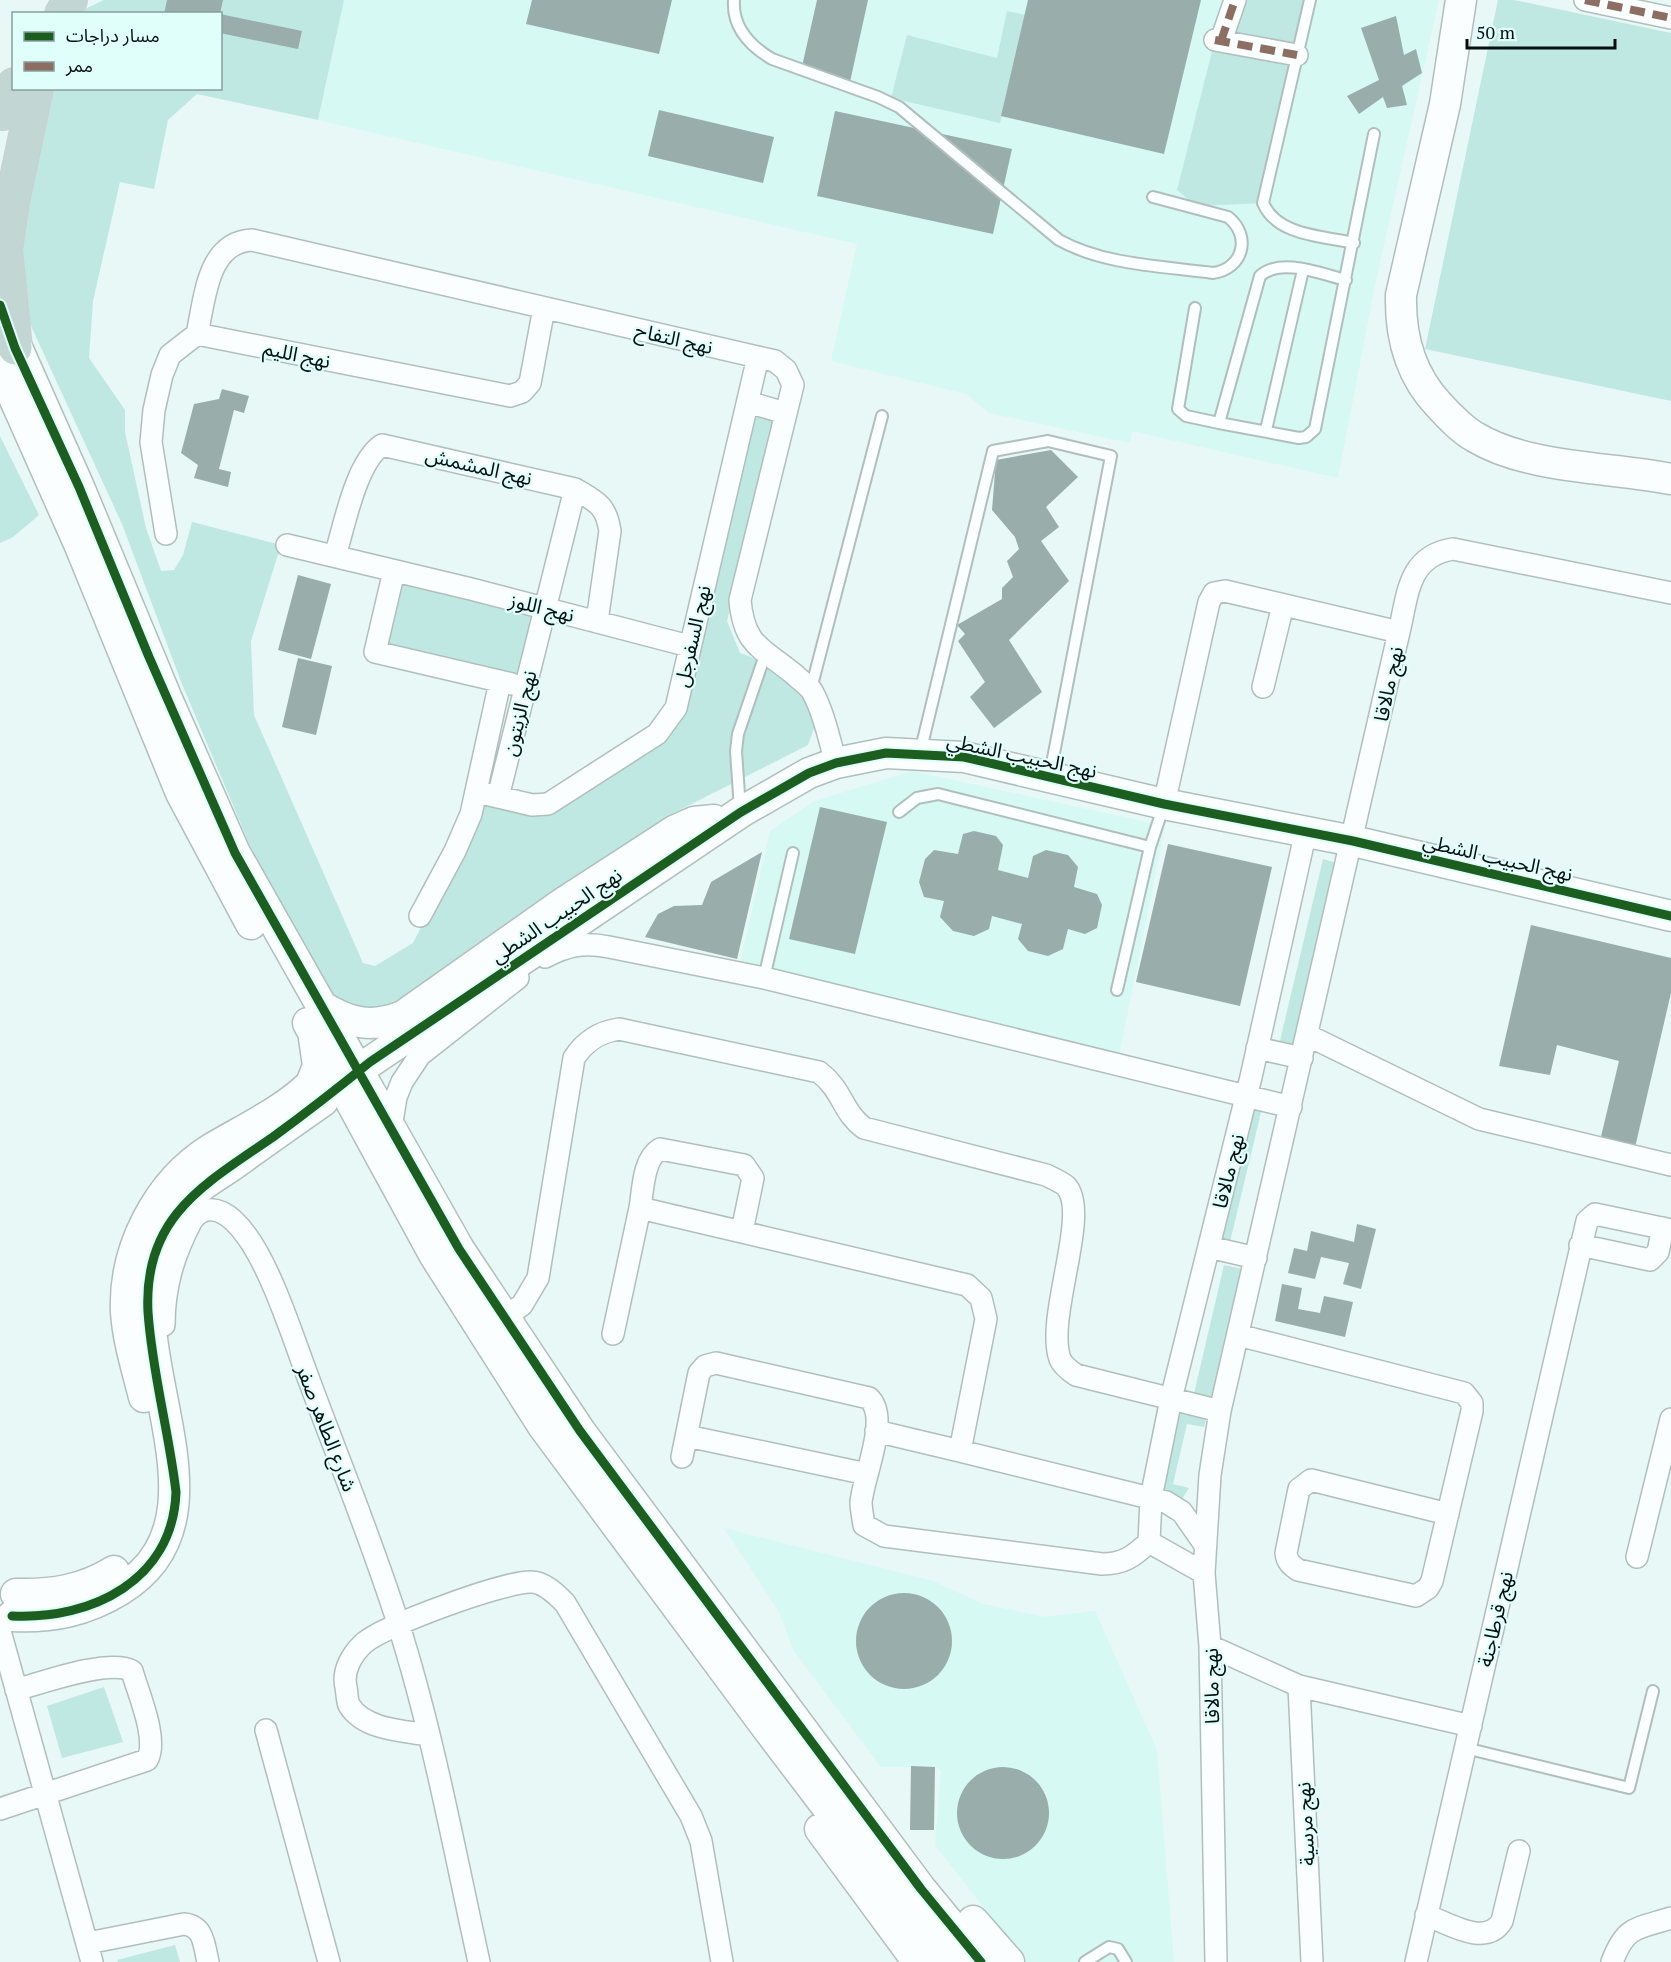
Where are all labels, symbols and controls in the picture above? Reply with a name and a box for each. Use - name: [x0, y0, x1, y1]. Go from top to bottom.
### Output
- legend: [12, 12, 222, 90]
- scale bar: [1467, 12, 1616, 50]
- text: 50 m: [1476, 20, 1516, 44]
- text: مسار دراجات: [66, 23, 160, 47]
- text: ممر: [65, 53, 93, 77]
- street label: نهج التفاح: [632, 316, 716, 362]
- street label: نهج الليم: [261, 334, 333, 376]
- street label: نهج المشمش: [422, 441, 535, 493]
- street label: نهج السفرجل: [667, 582, 719, 690]
- street label: نهج اللوز: [505, 586, 577, 630]
- street label: نهج مالاقا: [1367, 644, 1411, 724]
- street label: نهج الزيتون: [495, 667, 545, 759]
- street label: نهج الحبيب الشطي: [944, 726, 1100, 787]
- street label: نهج الحبيب الشطي: [1420, 827, 1576, 890]
- street label: نهج الحبيب الشطي: [485, 861, 628, 971]
- street label: نهج مالاقا: [1206, 1131, 1252, 1212]
- street label: شارع الطاهر صفر: [288, 1360, 364, 1496]
- street label: نهج قرطاجنة: [1471, 1569, 1521, 1670]
- street label: نهج مالاقا: [1197, 1648, 1227, 1724]
- street label: نهج مرسية: [1289, 1781, 1323, 1867]

